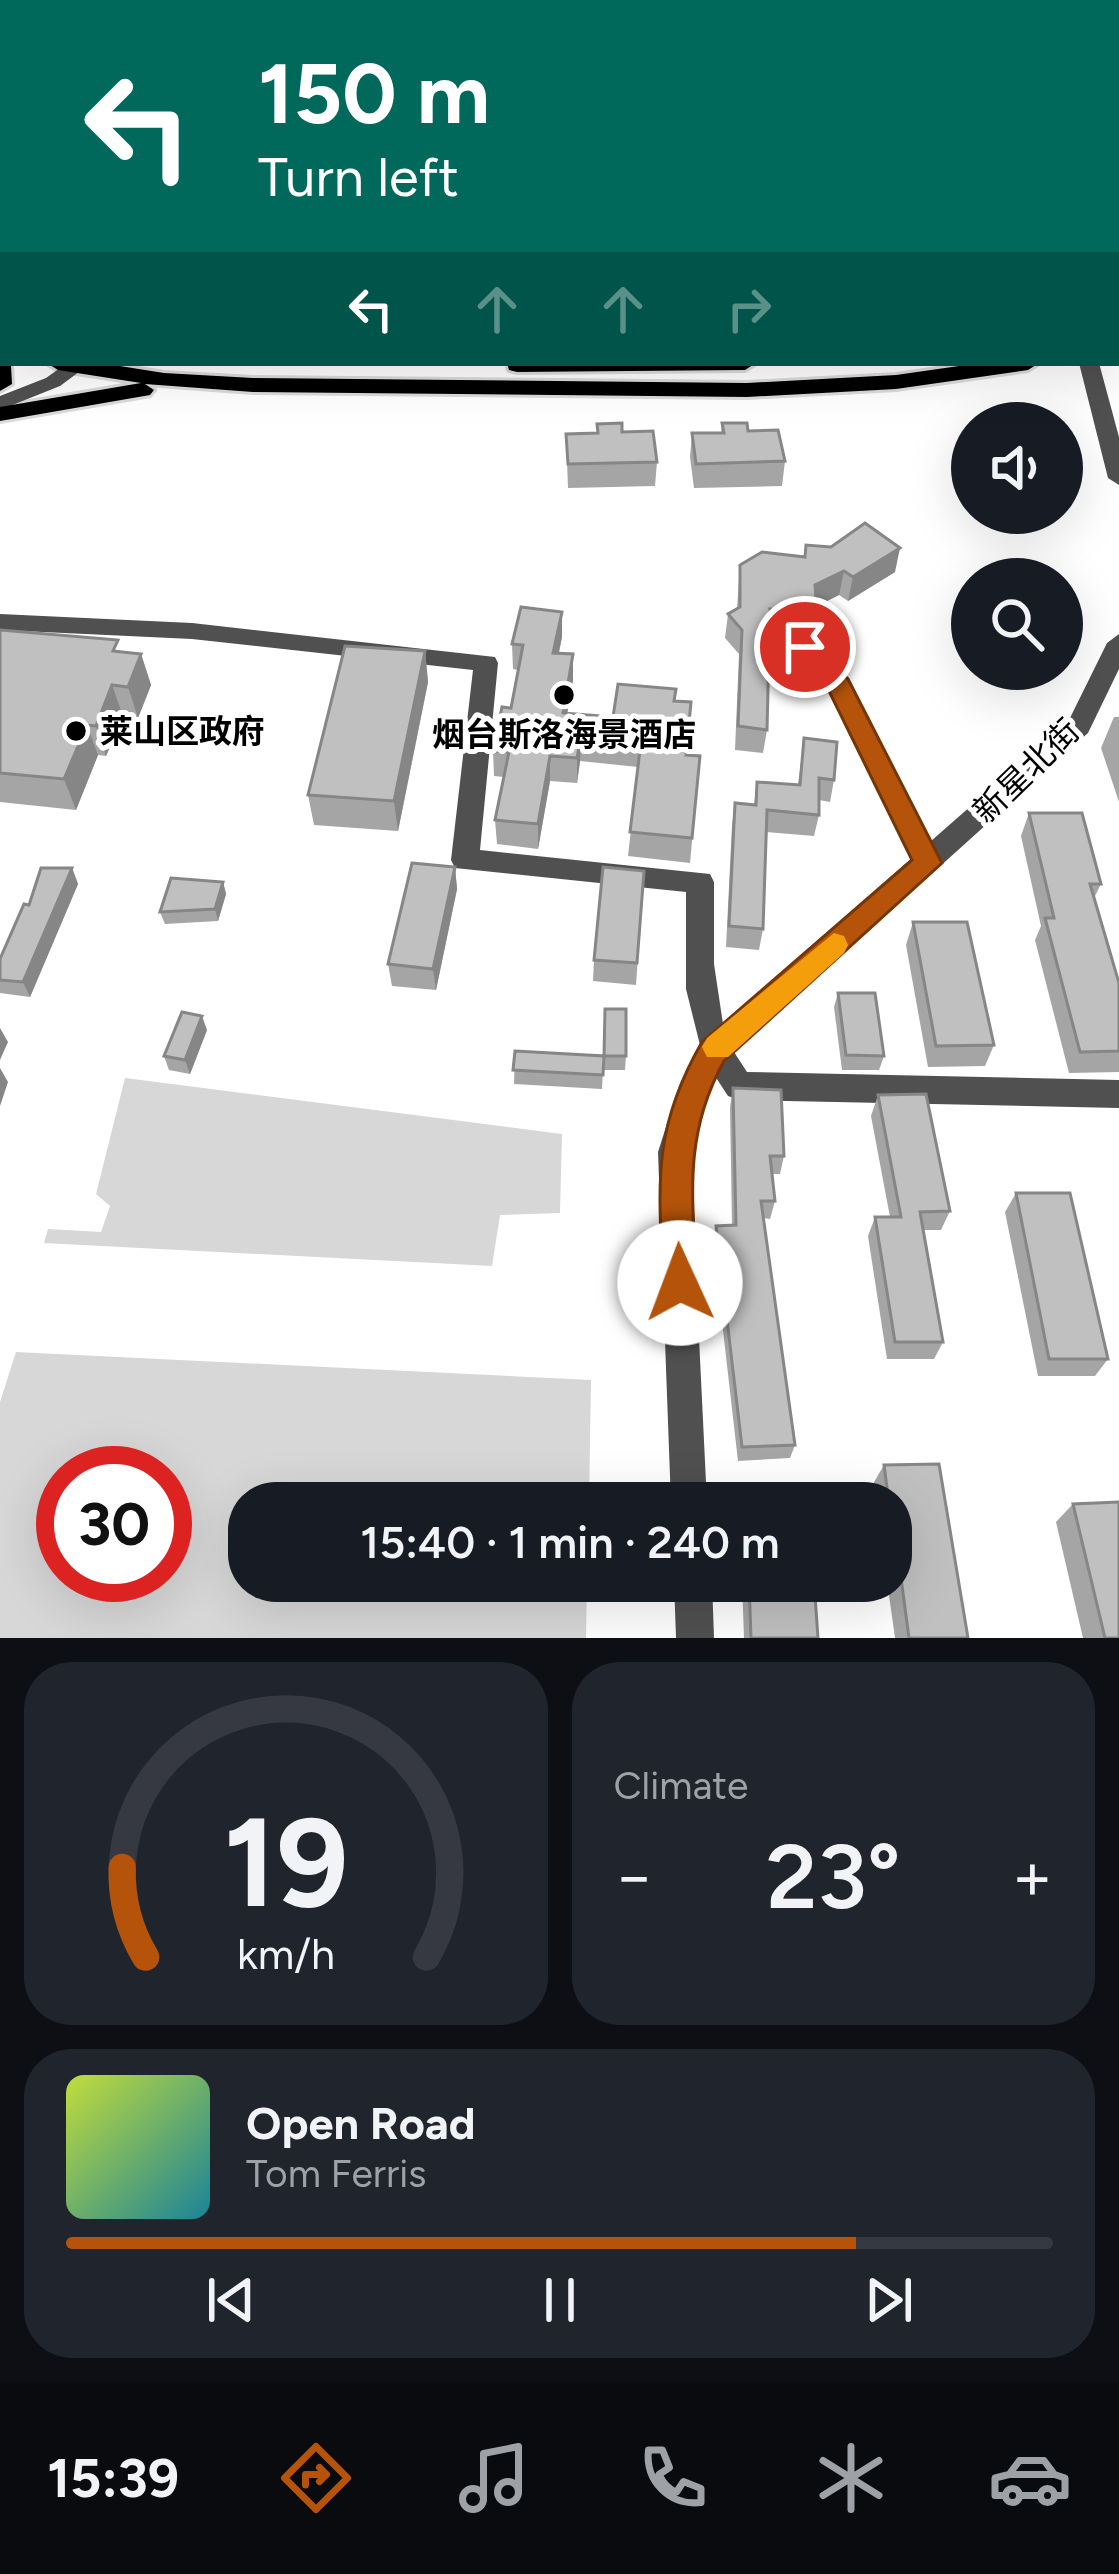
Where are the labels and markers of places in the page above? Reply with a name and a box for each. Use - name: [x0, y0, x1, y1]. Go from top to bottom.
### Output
- pin: [754, 596, 856, 698]
- marker: 烟台斯洛海景酒店: [551, 682, 577, 708]
- place label: 莱山区政府: [100, 712, 265, 751]
- place label: 烟台斯洛海景酒店: [432, 715, 696, 754]
- marker: 莱山区政府: [63, 718, 89, 744]

